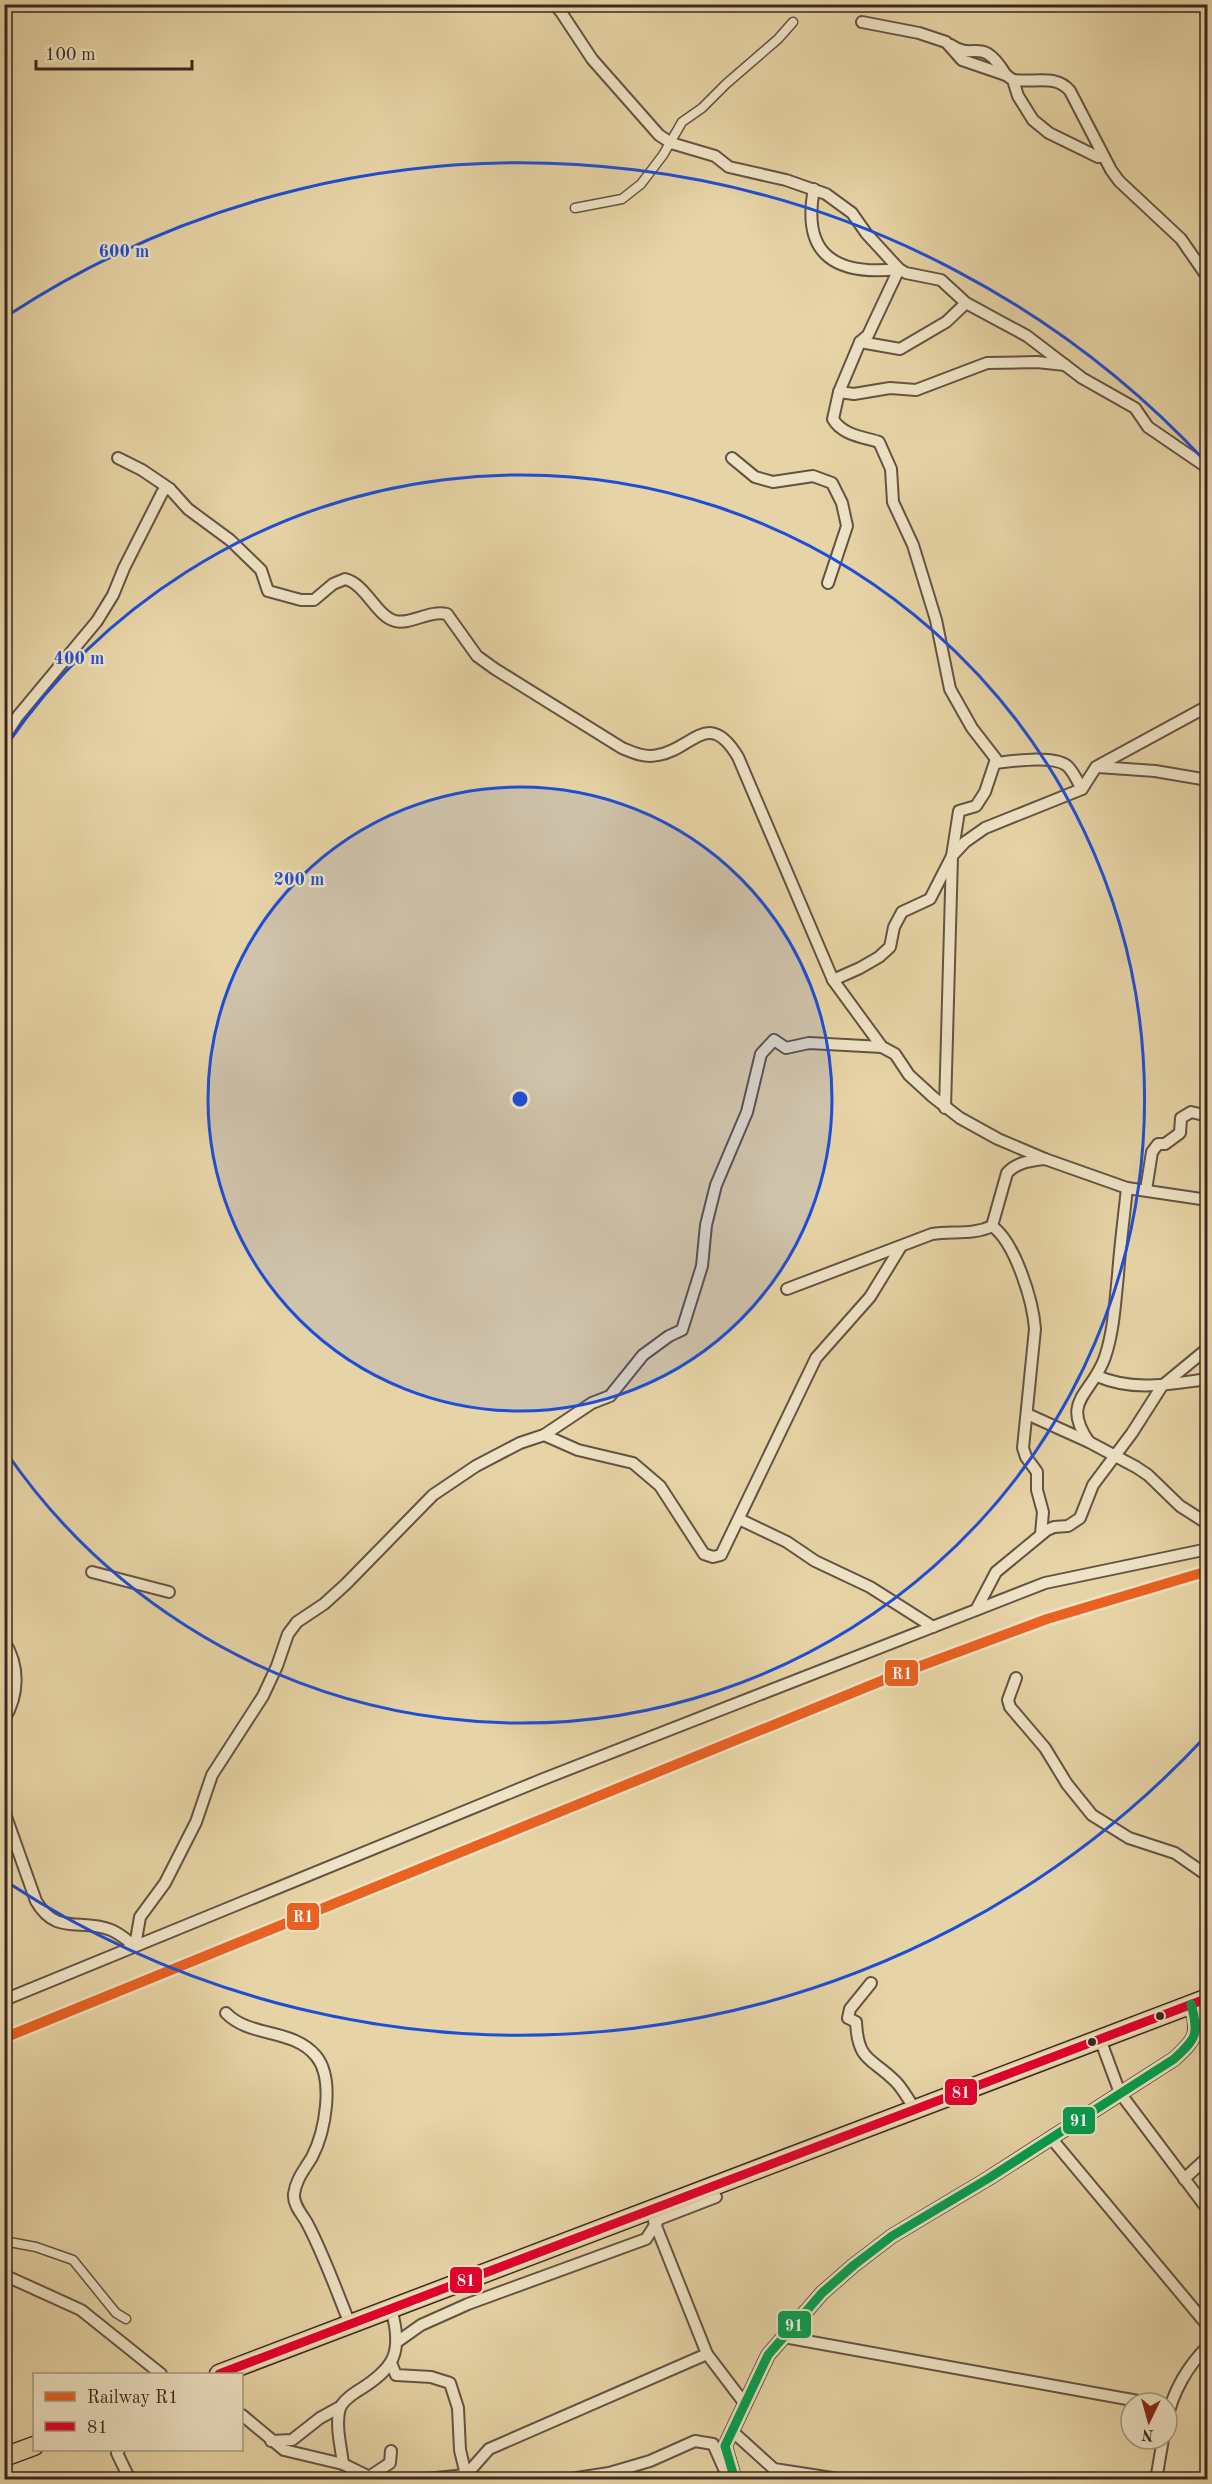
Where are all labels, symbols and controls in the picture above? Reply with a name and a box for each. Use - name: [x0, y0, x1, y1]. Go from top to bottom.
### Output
- scale bar: [36, 33, 192, 71]
- text: 100 m: [45, 46, 96, 64]
- text: 600 m: [99, 243, 149, 261]
- text: 400 m: [54, 650, 104, 668]
- text: 200 m: [274, 871, 324, 889]
- centre of rings: [510, 1089, 530, 1109]
- line badge: R1: [884, 1659, 919, 1687]
- text: R1: [892, 1667, 912, 1683]
- line badge: R1: [286, 1902, 320, 1931]
- text: R1: [293, 1910, 313, 1926]
- unlabelled marker: [1154, 2010, 1166, 2022]
- unlabelled marker: [1086, 2036, 1098, 2048]
- line badge: 81: [944, 2078, 978, 2106]
- text: 81: [952, 2086, 970, 2102]
- line badge: 91: [1062, 2106, 1096, 2135]
- text: 91: [1070, 2114, 1088, 2130]
- line badge: 81: [449, 2266, 483, 2294]
- text: 81: [457, 2274, 475, 2290]
- line badge: 91: [777, 2310, 812, 2339]
- text: 91: [785, 2319, 803, 2335]
- legend: [33, 2373, 243, 2451]
- text: Railway R1: [87, 2389, 178, 2407]
- north arrow: [1119, 2391, 1179, 2451]
- text: 81: [87, 2419, 108, 2437]
- text: N: [1140, 2425, 1155, 2442]

